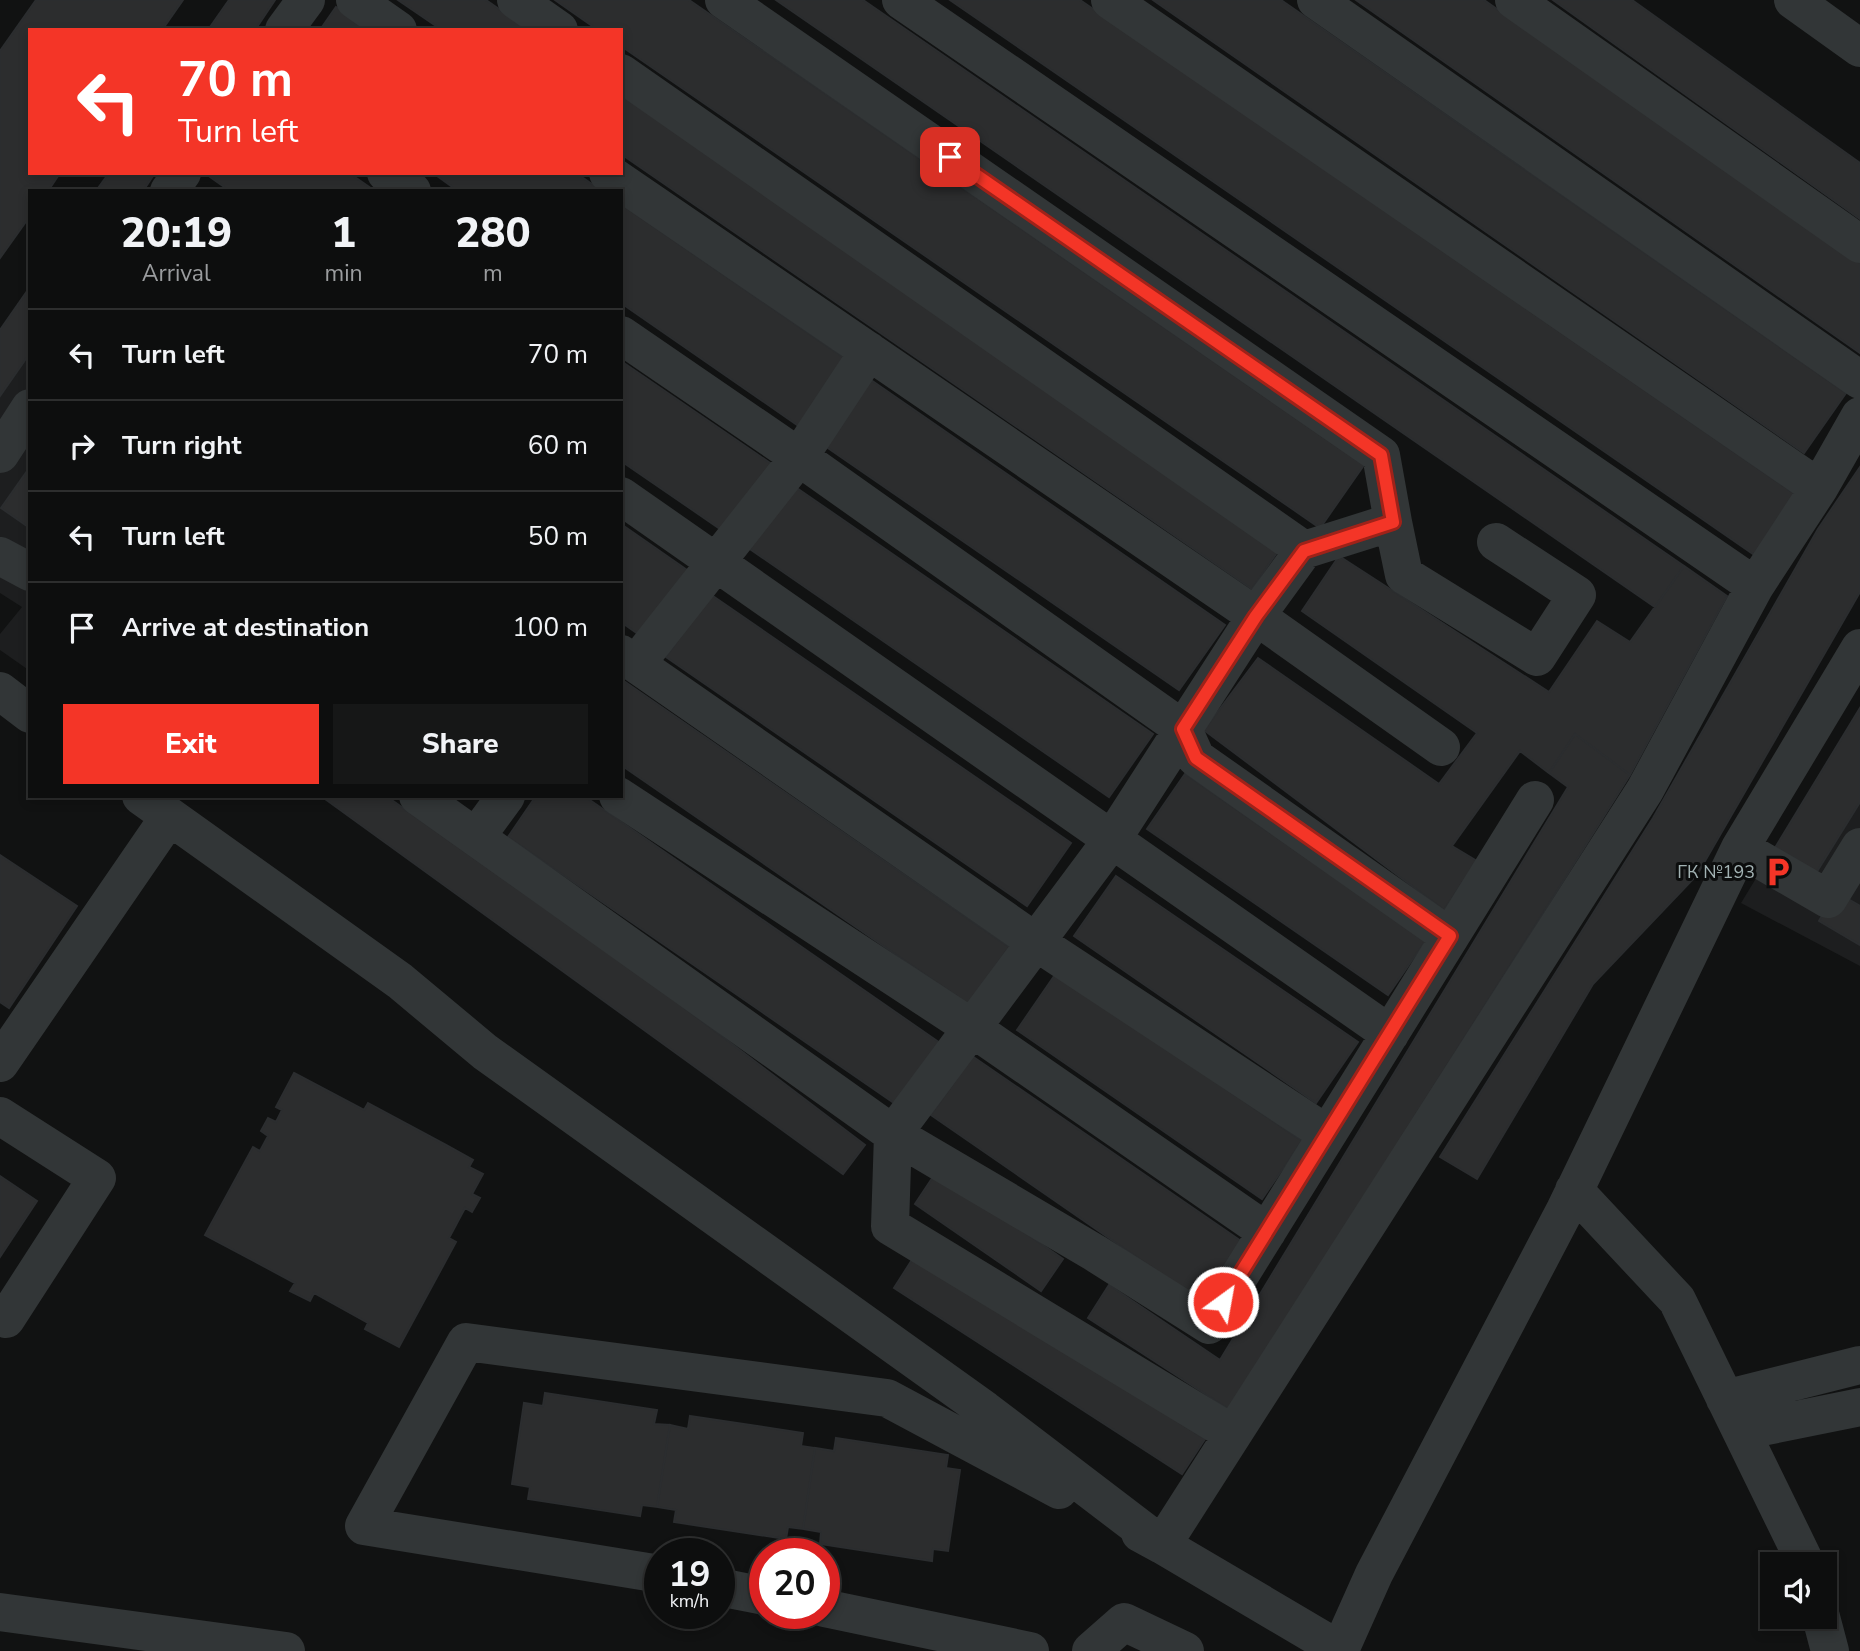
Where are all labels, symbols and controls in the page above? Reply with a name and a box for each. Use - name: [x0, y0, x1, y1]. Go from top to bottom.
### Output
- text: 70 m: [178, 46, 293, 113]
- icon: left: [63, 56, 154, 147]
- text: Turn left: [178, 110, 298, 153]
- pin: [920, 127, 980, 187]
- icon: arrive: [931, 138, 969, 176]
- text: 20:19: [120, 205, 232, 262]
- text: 1: [331, 205, 356, 262]
- text: 280: [455, 205, 531, 262]
- text: Arrival: [142, 258, 211, 289]
- text: min: [325, 258, 363, 289]
- text: m: [483, 258, 503, 289]
- icon: left: [63, 336, 101, 374]
- text: Turn left: [122, 337, 225, 372]
- text: 70 m: [528, 337, 588, 372]
- icon: right: [63, 427, 101, 465]
- text: Turn right: [122, 428, 241, 463]
- text: 60 m: [528, 428, 588, 463]
- icon: left: [63, 518, 101, 556]
- text: Turn left: [122, 519, 225, 554]
- text: 50 m: [528, 519, 588, 554]
- icon: arrive: [63, 609, 101, 647]
- text: Arrive at destination: [122, 610, 369, 645]
- text: 100 m: [512, 610, 588, 645]
- button: Exit: [63, 704, 319, 784]
- button: Share: [333, 704, 588, 784]
- parking icon: ГК №193: [1761, 855, 1795, 889]
- place label: ГК №193: [1677, 860, 1755, 884]
- position arrow: [1186, 1265, 1260, 1339]
- speed limit sign: 20: [749, 1538, 840, 1629]
- text: 19: [668, 1551, 711, 1598]
- map controls: [1760, 1552, 1837, 1629]
- button: sound: [1760, 1552, 1837, 1629]
- text: km/h: [670, 1589, 709, 1613]

